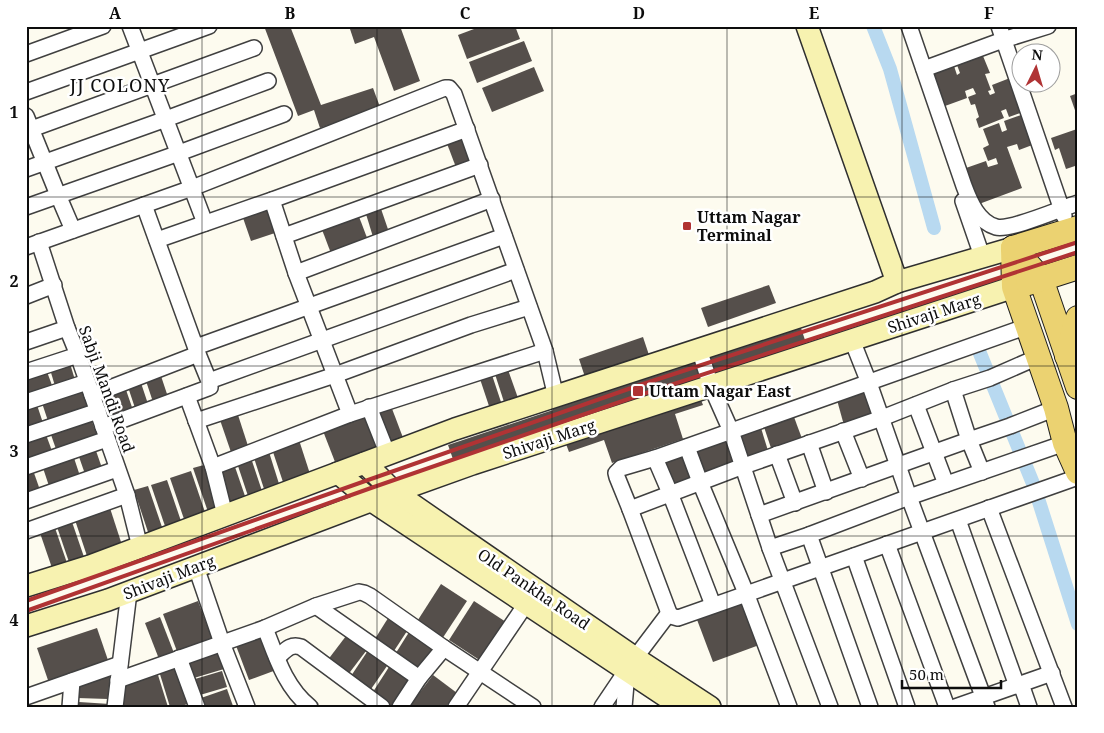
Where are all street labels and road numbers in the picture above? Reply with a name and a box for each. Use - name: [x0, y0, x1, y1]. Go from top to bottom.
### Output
- street label: Shivaji Marg: [885, 288, 984, 338]
- street label: Sabji Mandi Road: [74, 322, 140, 456]
- street label: Shivaji Marg: [500, 414, 599, 464]
- street label: Old Pankha Road: [474, 543, 595, 635]
- street label: Shivaji Marg: [120, 549, 218, 605]

